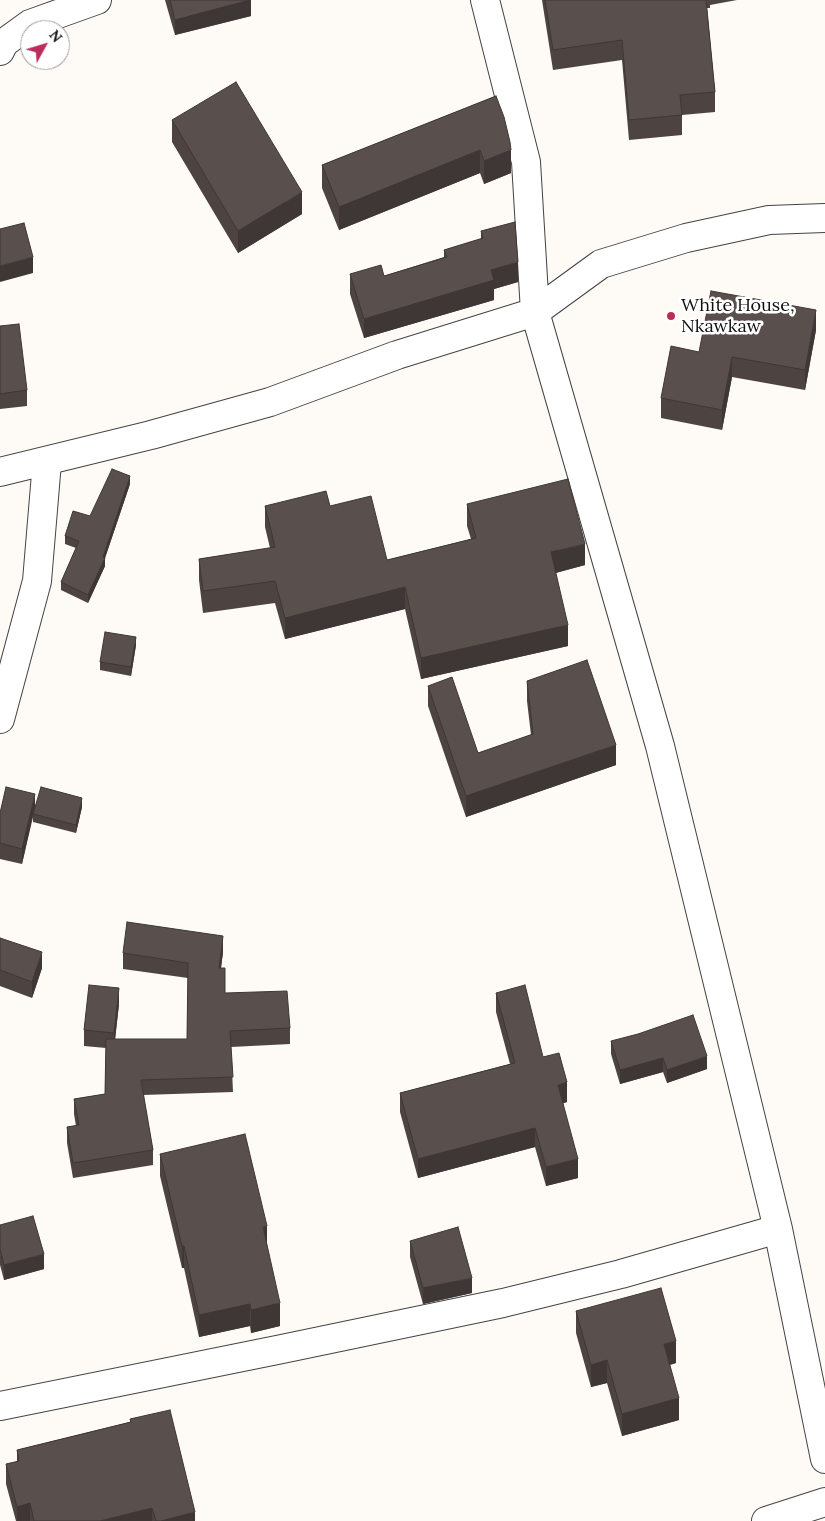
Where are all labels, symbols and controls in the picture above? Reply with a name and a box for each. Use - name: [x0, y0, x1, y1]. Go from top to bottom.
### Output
- north arrow: [20, 20, 70, 70]
- text: N: [45, 26, 66, 46]
- place label: White House, Nkawkaw: [681, 295, 794, 338]
- marker: White House, Nkawkaw: [665, 310, 677, 322]

